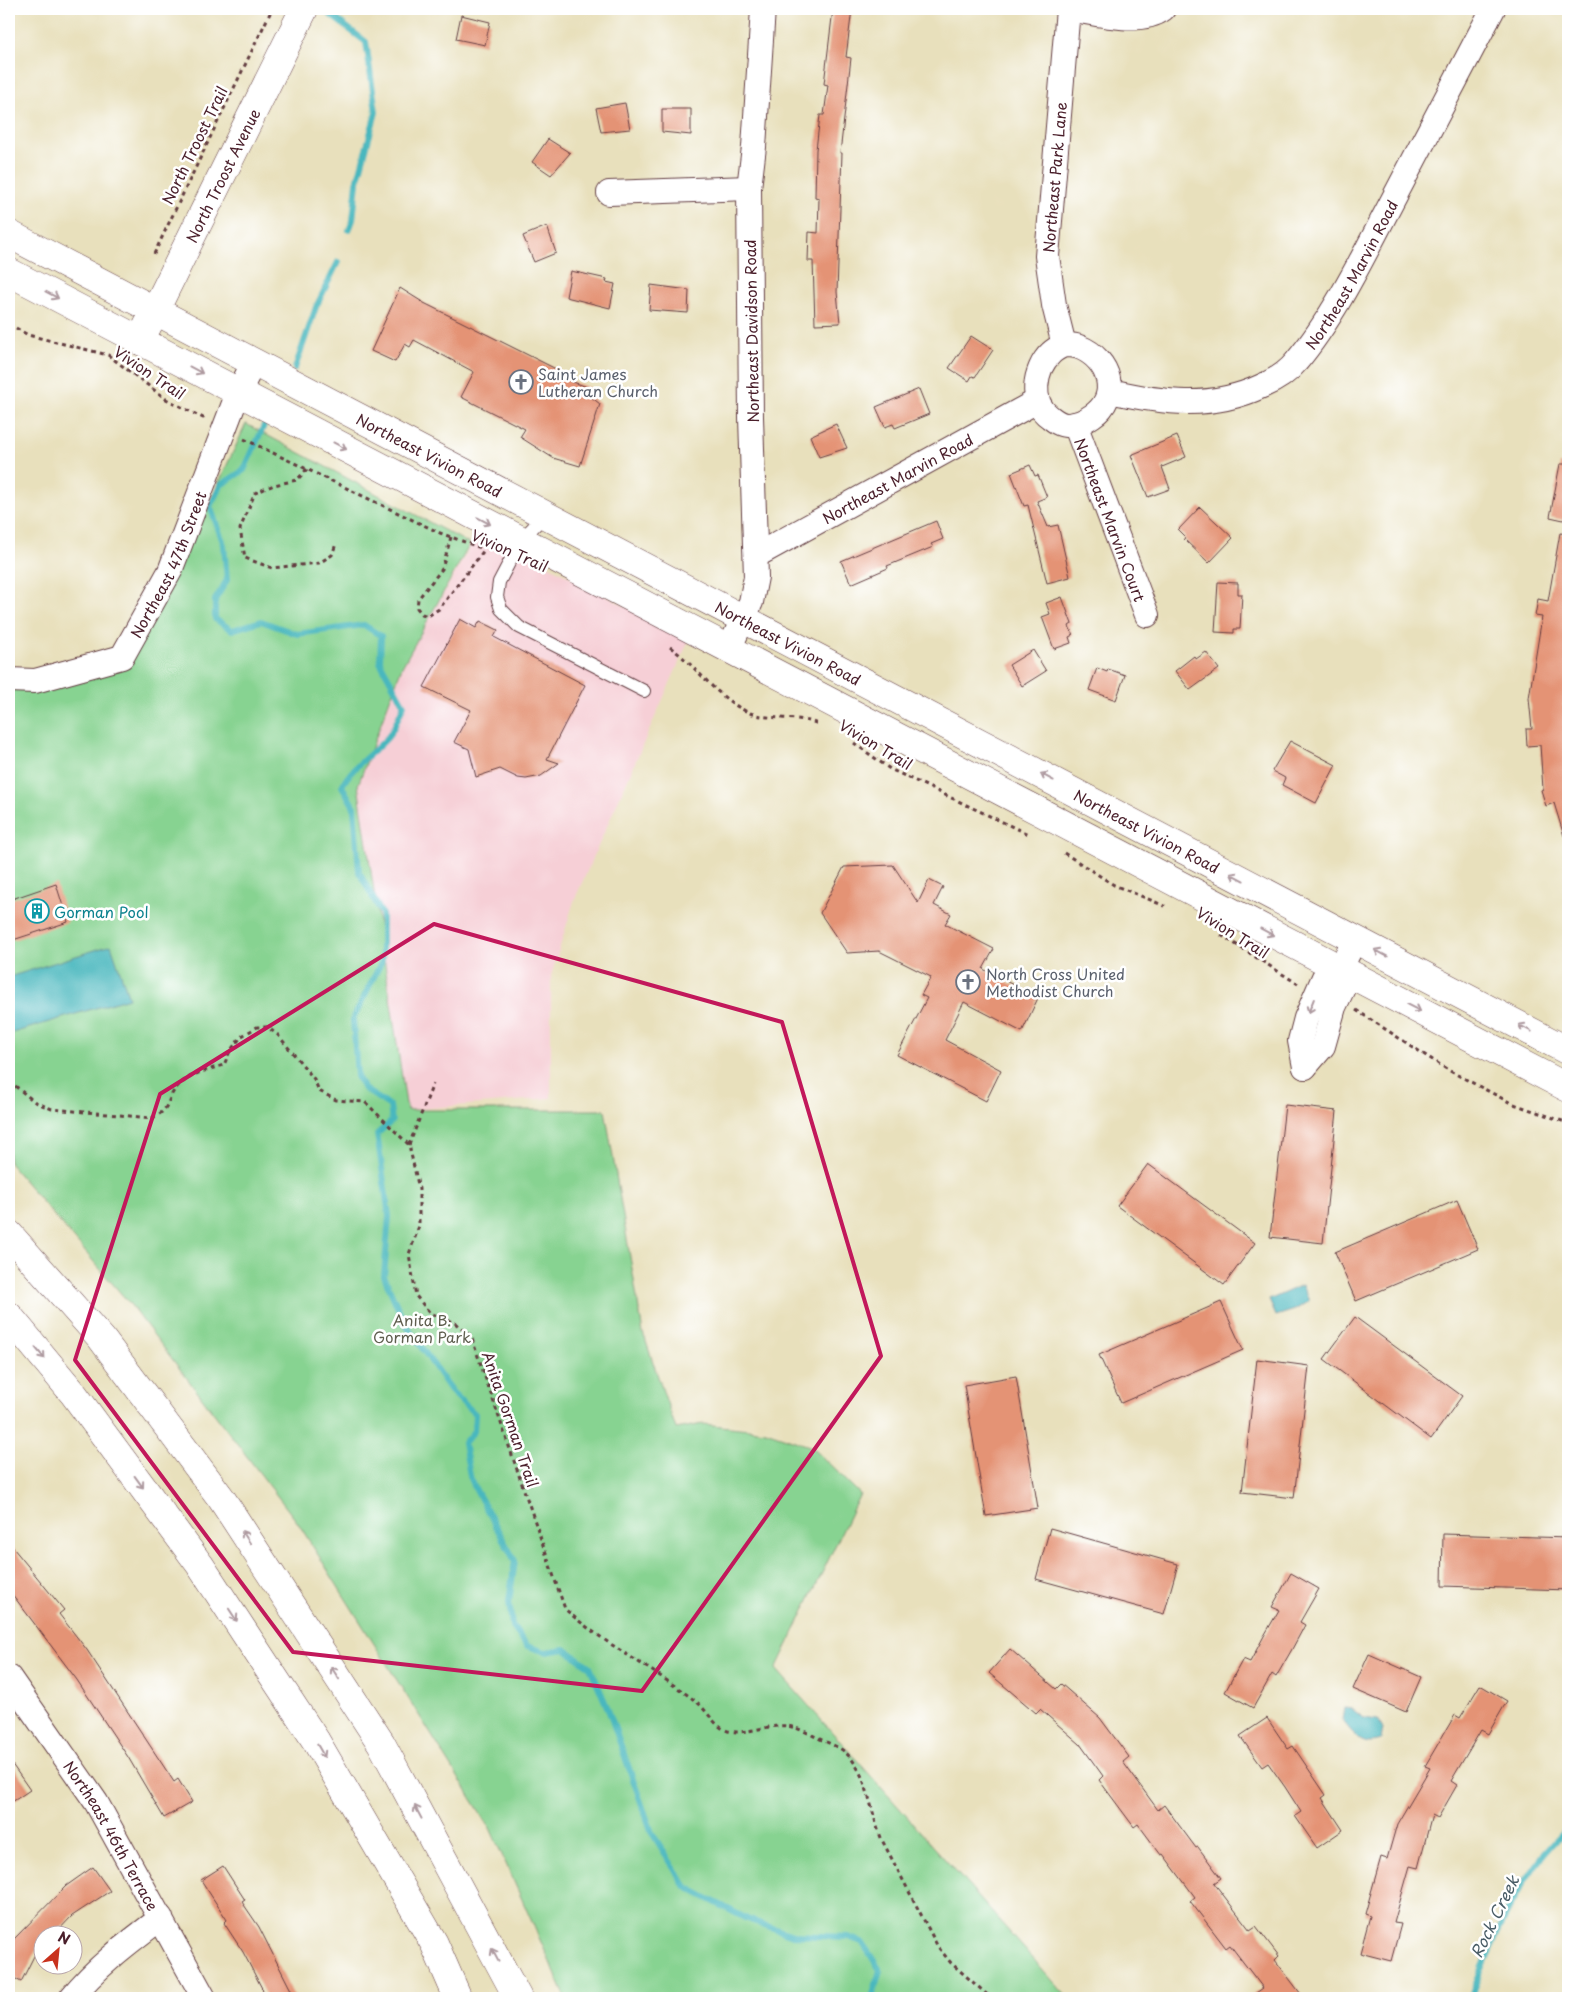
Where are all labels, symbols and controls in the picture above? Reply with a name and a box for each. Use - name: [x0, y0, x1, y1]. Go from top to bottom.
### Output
- street label: North Troost Trail: [155, 82, 233, 208]
- street label: Northeast Park Lane: [1036, 101, 1072, 253]
- street label: North Troost Avenue: [179, 104, 265, 246]
- street label: Northeast Marvin Road: [1299, 195, 1403, 354]
- street label: Northeast Davidson Road: [738, 239, 764, 423]
- one-way arrow: [44, 291, 59, 300]
- street label: Vivion Trail: [110, 340, 190, 404]
- place label: Saint James Lutheran Church: [538, 362, 658, 402]
- one-way arrow: [188, 366, 203, 375]
- church icon: Saint James Lutheran Church: [508, 369, 534, 395]
- street label: Northeast Vivion Road: [353, 407, 507, 502]
- street label: Northeast Marvin Road: [818, 427, 977, 529]
- street label: Northeast Marvin Court: [1070, 434, 1152, 605]
- one-way arrow: [332, 441, 347, 451]
- street label: Northeast 47th Street: [124, 487, 211, 642]
- one-way arrow: [476, 516, 491, 526]
- street label: Vivion Trail: [468, 523, 552, 577]
- street label: Northeast Vivion Road: [711, 595, 865, 690]
- street label: Vivion Trail: [835, 713, 917, 775]
- one-way arrow: [1040, 772, 1055, 781]
- street label: Northeast Vivion Road: [1070, 783, 1224, 878]
- one-way arrow: [1230, 872, 1245, 882]
- building icon: Gorman Pool: [24, 898, 50, 924]
- place label: Gorman Pool: [54, 900, 148, 923]
- street label: Vivion Trail: [1192, 900, 1274, 964]
- one-way arrow: [1259, 927, 1274, 937]
- one-way arrow: [1375, 947, 1389, 957]
- place label: North Cross United Methodist Church: [986, 962, 1125, 1002]
- church icon: North Cross United Methodist Church: [955, 969, 981, 995]
- one-way arrow: [1306, 998, 1315, 1013]
- one-way arrow: [1406, 1004, 1421, 1013]
- one-way arrow: [1518, 1023, 1533, 1032]
- park label: Anita B. Gorman Park: [373, 1308, 471, 1348]
- one-way arrow: [34, 1346, 45, 1359]
- street label: Anita Gorman Trail: [477, 1348, 545, 1490]
- one-way arrow: [133, 1475, 144, 1488]
- one-way arrow: [241, 1530, 251, 1544]
- one-way arrow: [228, 1607, 238, 1621]
- one-way arrow: [330, 1666, 340, 1680]
- one-way arrow: [317, 1743, 327, 1757]
- street label: Northeast 46th Terrace: [59, 1755, 165, 1915]
- one-way arrow: [413, 1805, 423, 1820]
- water label: Rock Creek: [1464, 1870, 1525, 1961]
- north arrow: [32, 1924, 82, 1974]
- text: N: [54, 1926, 74, 1950]
- one-way arrow: [490, 1948, 500, 1963]

